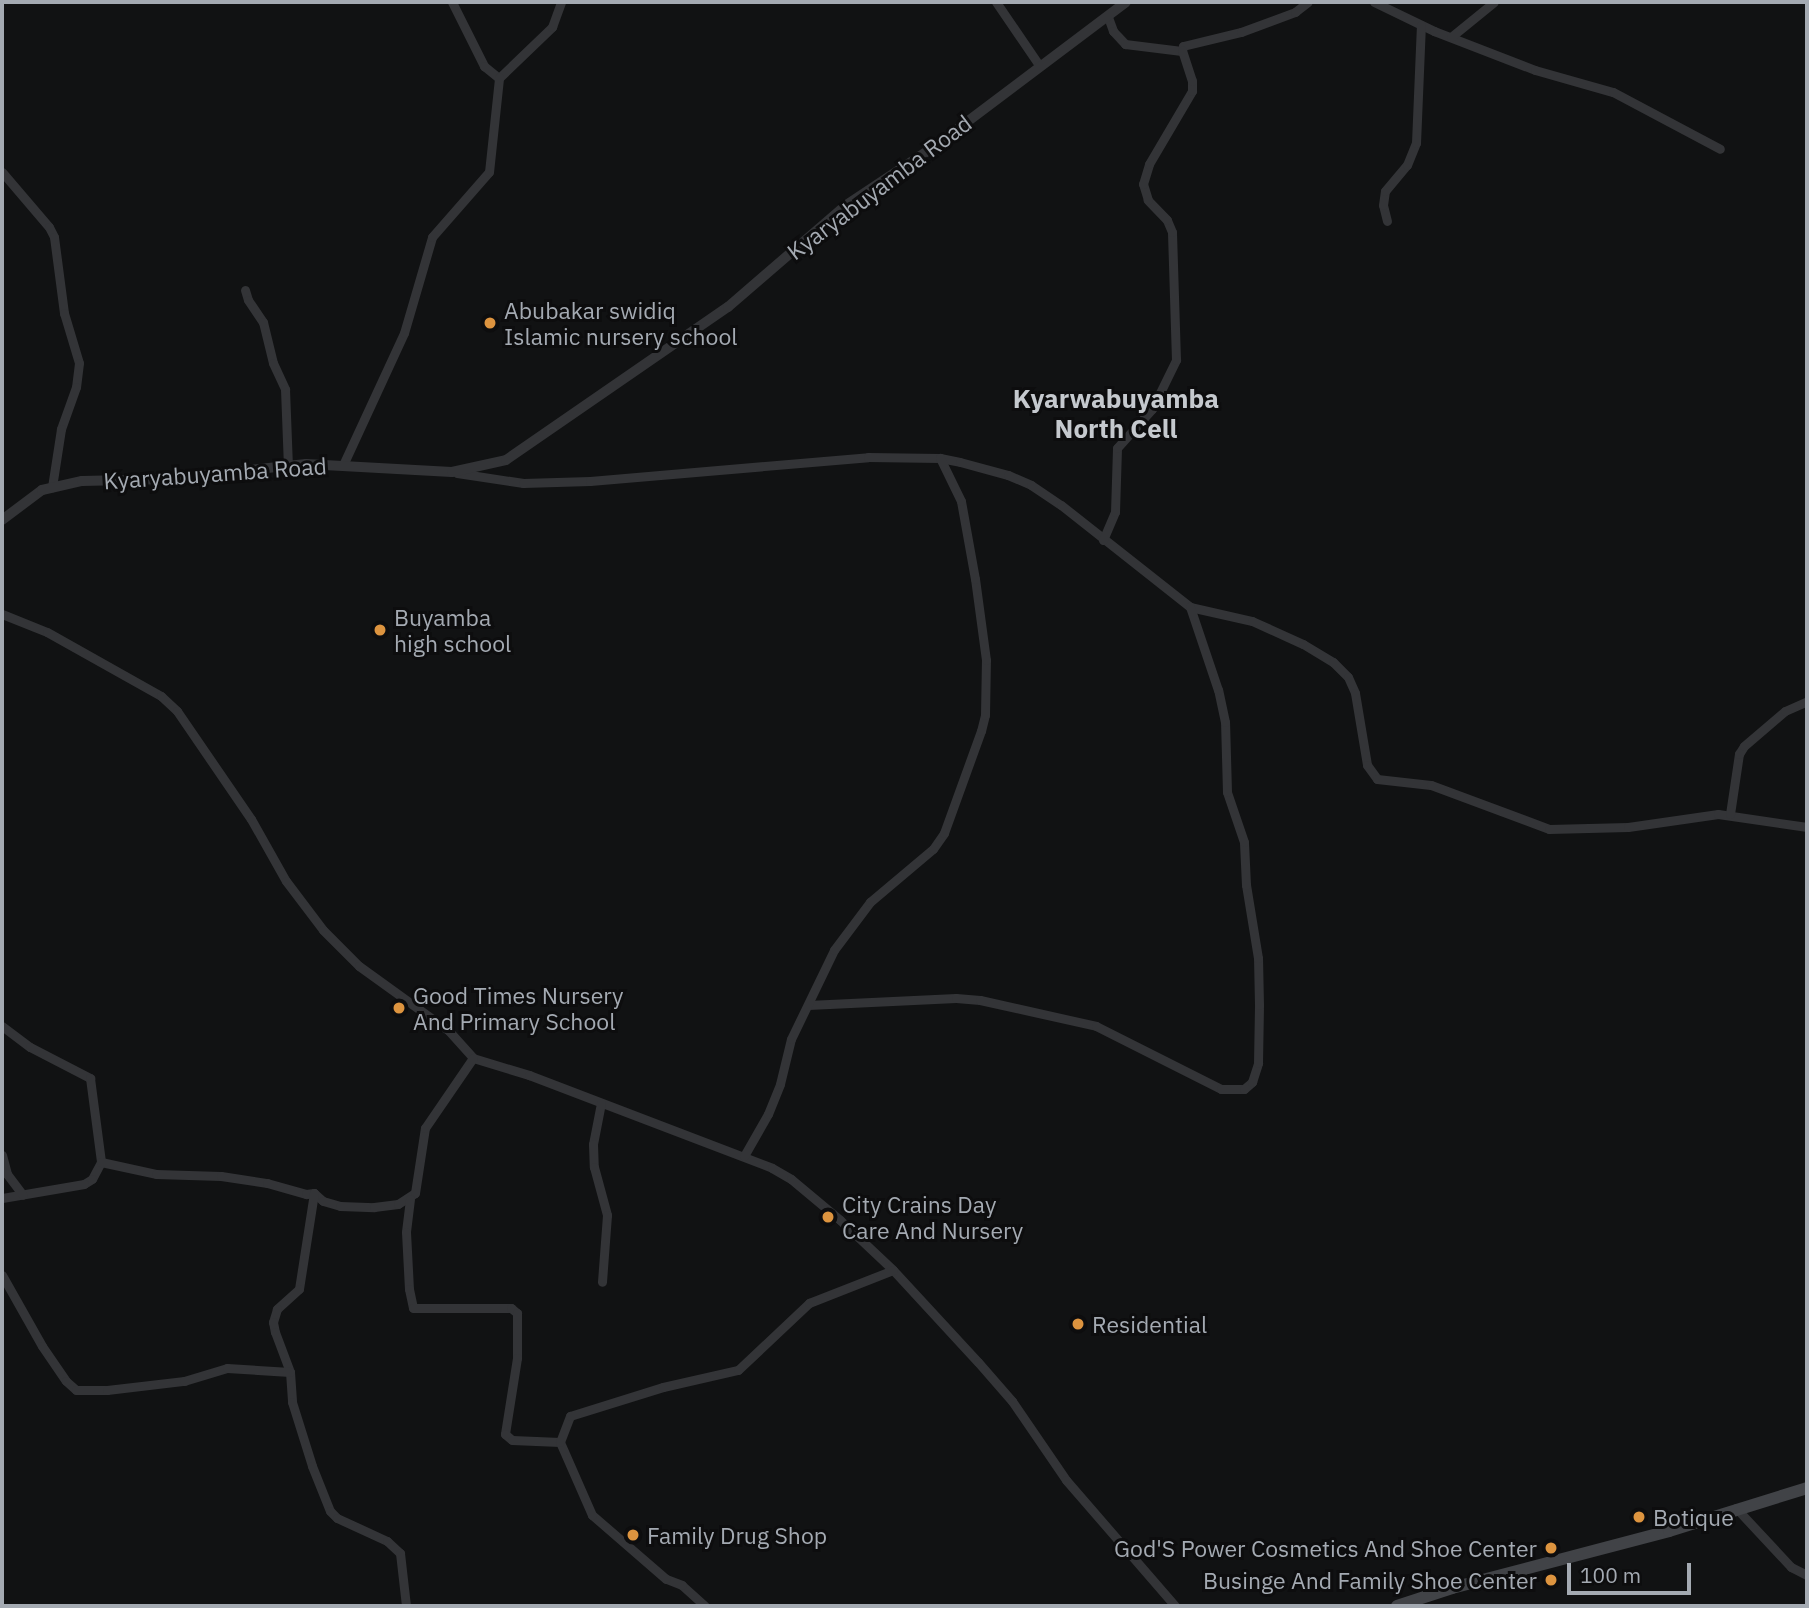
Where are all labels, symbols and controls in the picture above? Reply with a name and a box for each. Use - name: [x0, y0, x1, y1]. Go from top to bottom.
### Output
- street label: Kyaryabuyamba Road: [781, 109, 977, 265]
- place label: Abubakar swidiq Islamic nursery school: [504, 296, 738, 350]
- marker: Abubakar swidiq Islamic nursery school: [482, 315, 498, 331]
- district label: Kyarwabuyamba North Cell: [1013, 383, 1219, 444]
- street label: Kyaryabuyamba Road: [102, 451, 328, 495]
- place label: Buyamba high school: [394, 603, 511, 657]
- marker: Buyamba high school: [372, 622, 388, 638]
- place label: Good Times Nursery And Primary School: [413, 981, 623, 1035]
- marker: Good Times Nursery And Primary School: [391, 1000, 407, 1016]
- place label: City Crains Day Care And Nursery: [842, 1190, 1023, 1244]
- marker: City Crains Day Care And Nursery: [820, 1209, 836, 1225]
- place label: Residential: [1092, 1310, 1207, 1338]
- marker: Residential: [1070, 1316, 1086, 1332]
- place label: Botique: [1653, 1503, 1734, 1531]
- marker: Botique: [1631, 1509, 1647, 1525]
- place label: Family Drug Shop: [647, 1521, 827, 1549]
- marker: Family Drug Shop: [625, 1527, 641, 1543]
- place label: God'S Power Cosmetics And Shoe Center: [1114, 1534, 1537, 1562]
- marker: God'S Power Cosmetics And Shoe Center: [1543, 1540, 1559, 1556]
- scale bar: [1571, 1548, 1695, 1592]
- text: 100 m: [1580, 1561, 1641, 1589]
- place label: Businge And Family Shoe Center: [1203, 1566, 1537, 1594]
- marker: Businge And Family Shoe Center: [1543, 1572, 1559, 1588]

